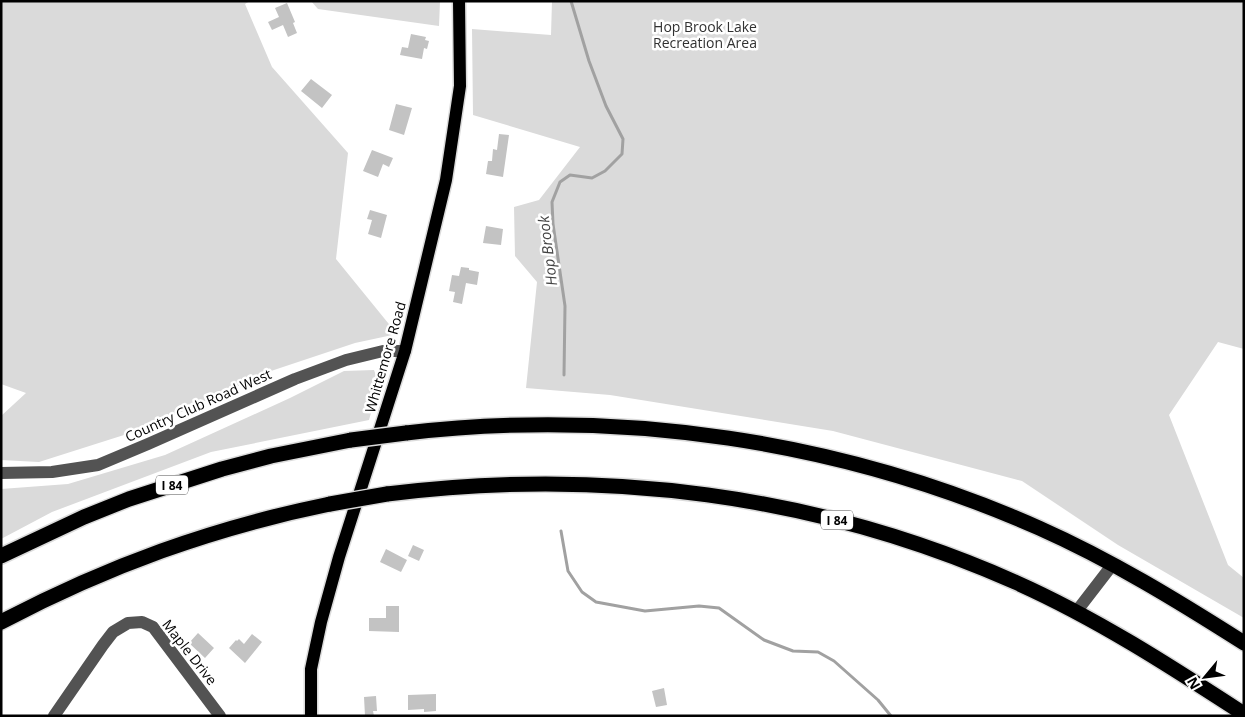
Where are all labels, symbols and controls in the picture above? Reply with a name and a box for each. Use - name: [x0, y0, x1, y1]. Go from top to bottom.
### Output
- park label: Hop Brook Lake Recreation Area: [653, 17, 757, 52]
- water label: Hop Brook: [533, 214, 561, 287]
- street label: Whittemore Road: [360, 299, 410, 415]
- street label: Country Club Road West: [122, 364, 274, 446]
- road number: I 84: [156, 476, 188, 494]
- road number: I 84: [821, 510, 853, 530]
- street label: Maple Drive: [158, 615, 222, 689]
- north arrow: [1180, 652, 1230, 702]
- text: N: [1182, 674, 1204, 693]

